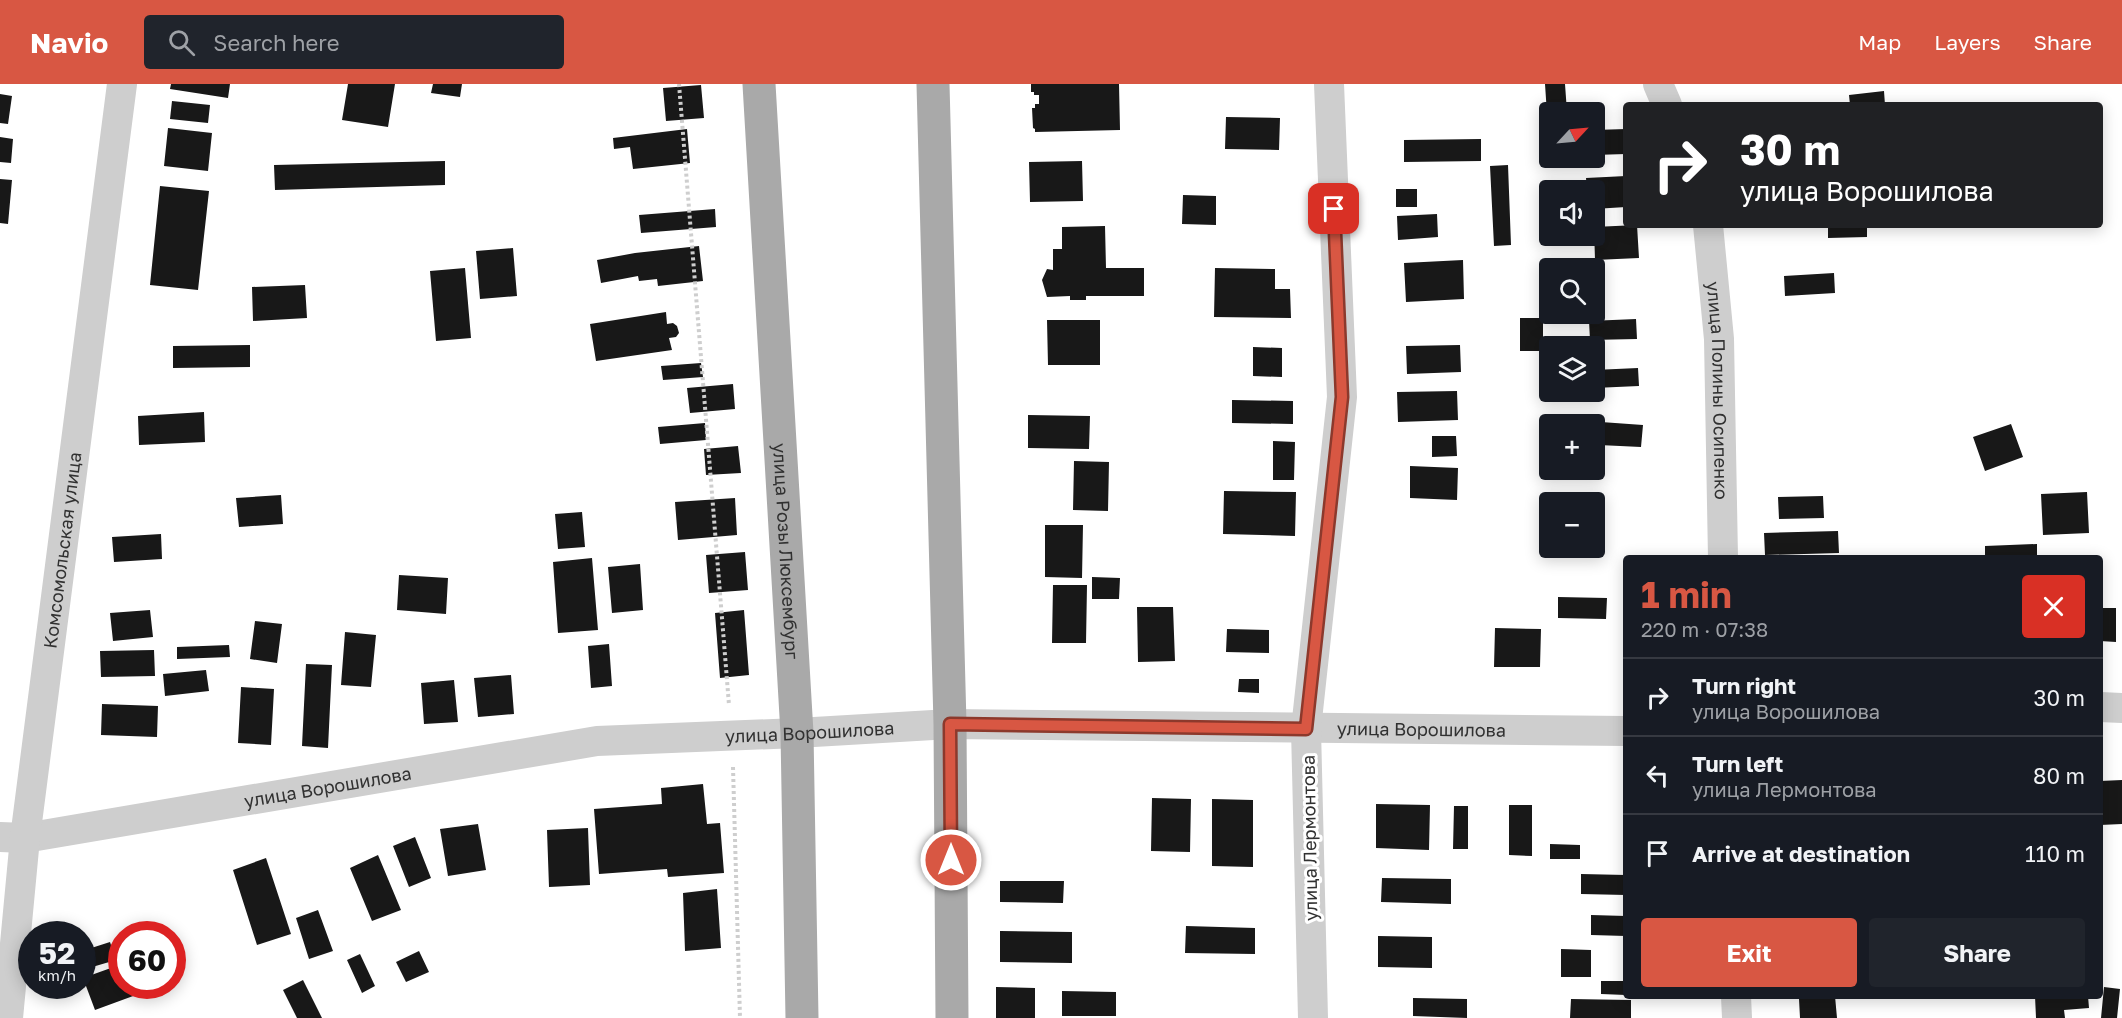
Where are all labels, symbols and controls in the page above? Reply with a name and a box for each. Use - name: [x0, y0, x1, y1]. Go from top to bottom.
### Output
- search box: [144, 15, 564, 69]
- text: Navio: [30, 26, 108, 59]
- icon: search: [165, 26, 198, 59]
- text: Search here: [213, 29, 339, 56]
- text: Map: [1858, 29, 1901, 55]
- text: Layers: [1934, 29, 2001, 55]
- text: Share: [2034, 29, 2092, 55]
- north arrow: [1539, 102, 1605, 168]
- map controls: [1539, 102, 1605, 558]
- text: 30 m: [1740, 124, 1840, 174]
- icon: right: [1641, 126, 1719, 204]
- text: улица Ворошилова: [1740, 175, 1994, 207]
- button: sound: [1539, 180, 1605, 246]
- pin: [1308, 183, 1359, 234]
- icon: arrive: [1317, 192, 1350, 225]
- button: search: [1539, 258, 1605, 324]
- street label: улица Полины Осипенко: [1702, 280, 1733, 500]
- button: layers: [1539, 336, 1605, 402]
- button: +: [1539, 414, 1605, 480]
- street label: улица Розы Люксембург: [769, 442, 804, 660]
- street label: Комсомольская улица: [38, 451, 86, 650]
- button: −: [1539, 492, 1605, 558]
- text: 1 min: [1641, 573, 1732, 616]
- button: close: [2022, 575, 2085, 638]
- text: 220 m · 07:38: [1641, 617, 1768, 641]
- text: Turn right: [1692, 672, 1796, 699]
- icon: right: [1641, 681, 1674, 714]
- text: 30 m: [2034, 684, 2085, 711]
- text: улица Ворошилова: [1692, 699, 1880, 723]
- street label: улица Ворошилова: [725, 716, 895, 747]
- street label: улица Ворошилова: [1337, 717, 1506, 741]
- text: Turn left: [1692, 750, 1783, 777]
- street label: улица Лермонтова: [1297, 755, 1321, 921]
- icon: left: [1641, 759, 1674, 792]
- street label: улица Ворошилова: [242, 762, 413, 812]
- text: 80 m: [2033, 762, 2085, 789]
- text: улица Лермонтова: [1692, 777, 1877, 801]
- position arrow: [919, 828, 983, 892]
- icon: arrive: [1641, 837, 1674, 870]
- text: Arrive at destination: [1692, 840, 1910, 867]
- text: 110 m: [2025, 840, 2085, 867]
- button: Exit: [1641, 918, 1857, 987]
- button: Share: [1869, 918, 2085, 987]
- speed limit sign: 60: [108, 921, 186, 999]
- text: 52: [39, 935, 75, 971]
- text: km/h: [38, 966, 76, 984]

